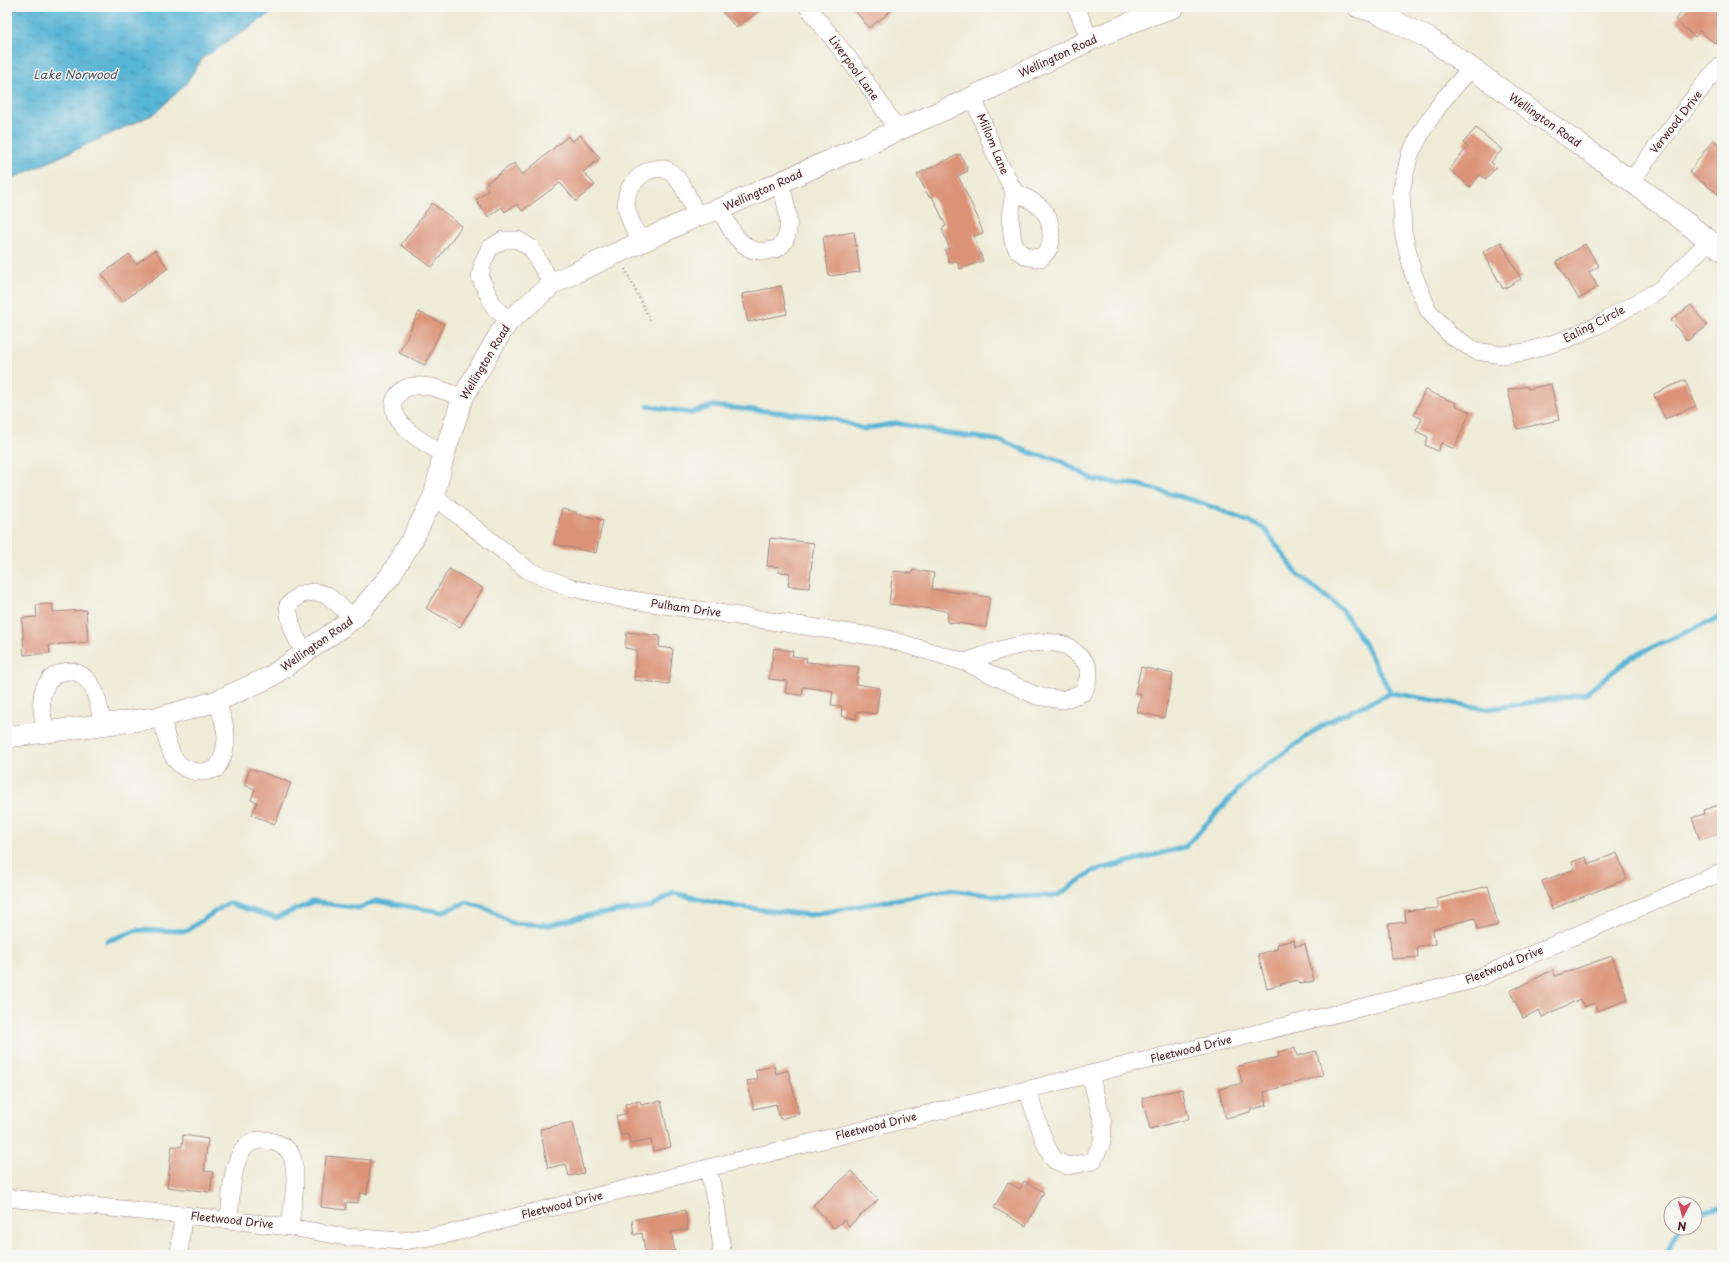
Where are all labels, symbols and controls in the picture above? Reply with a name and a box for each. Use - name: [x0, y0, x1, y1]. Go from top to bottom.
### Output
- street label: Wellington Road: [1016, 30, 1100, 81]
- street label: Liverpool Lane: [825, 32, 884, 104]
- water label: Lake Norwood: [33, 65, 119, 83]
- street label: Verwood Drive: [1645, 86, 1706, 157]
- street label: Wellington Road: [1506, 88, 1585, 151]
- street label: Millom Lane: [973, 111, 1014, 177]
- street label: Wellington Road: [721, 165, 805, 215]
- street label: Ealing Circle: [1560, 301, 1628, 346]
- street label: Wellington Road: [455, 321, 514, 403]
- street label: Pulham Drive: [650, 594, 722, 621]
- street label: Wellington Road: [277, 612, 356, 675]
- street label: Fleetwood Drive: [1462, 941, 1546, 988]
- street label: Fleetwood Drive: [1148, 1030, 1234, 1067]
- street label: Fleetwood Drive: [833, 1107, 919, 1144]
- street label: Fleetwood Drive: [519, 1186, 605, 1223]
- north arrow: [1663, 1196, 1703, 1236]
- street label: Fleetwood Drive: [190, 1207, 275, 1232]
- text: N: [1676, 1218, 1687, 1235]

